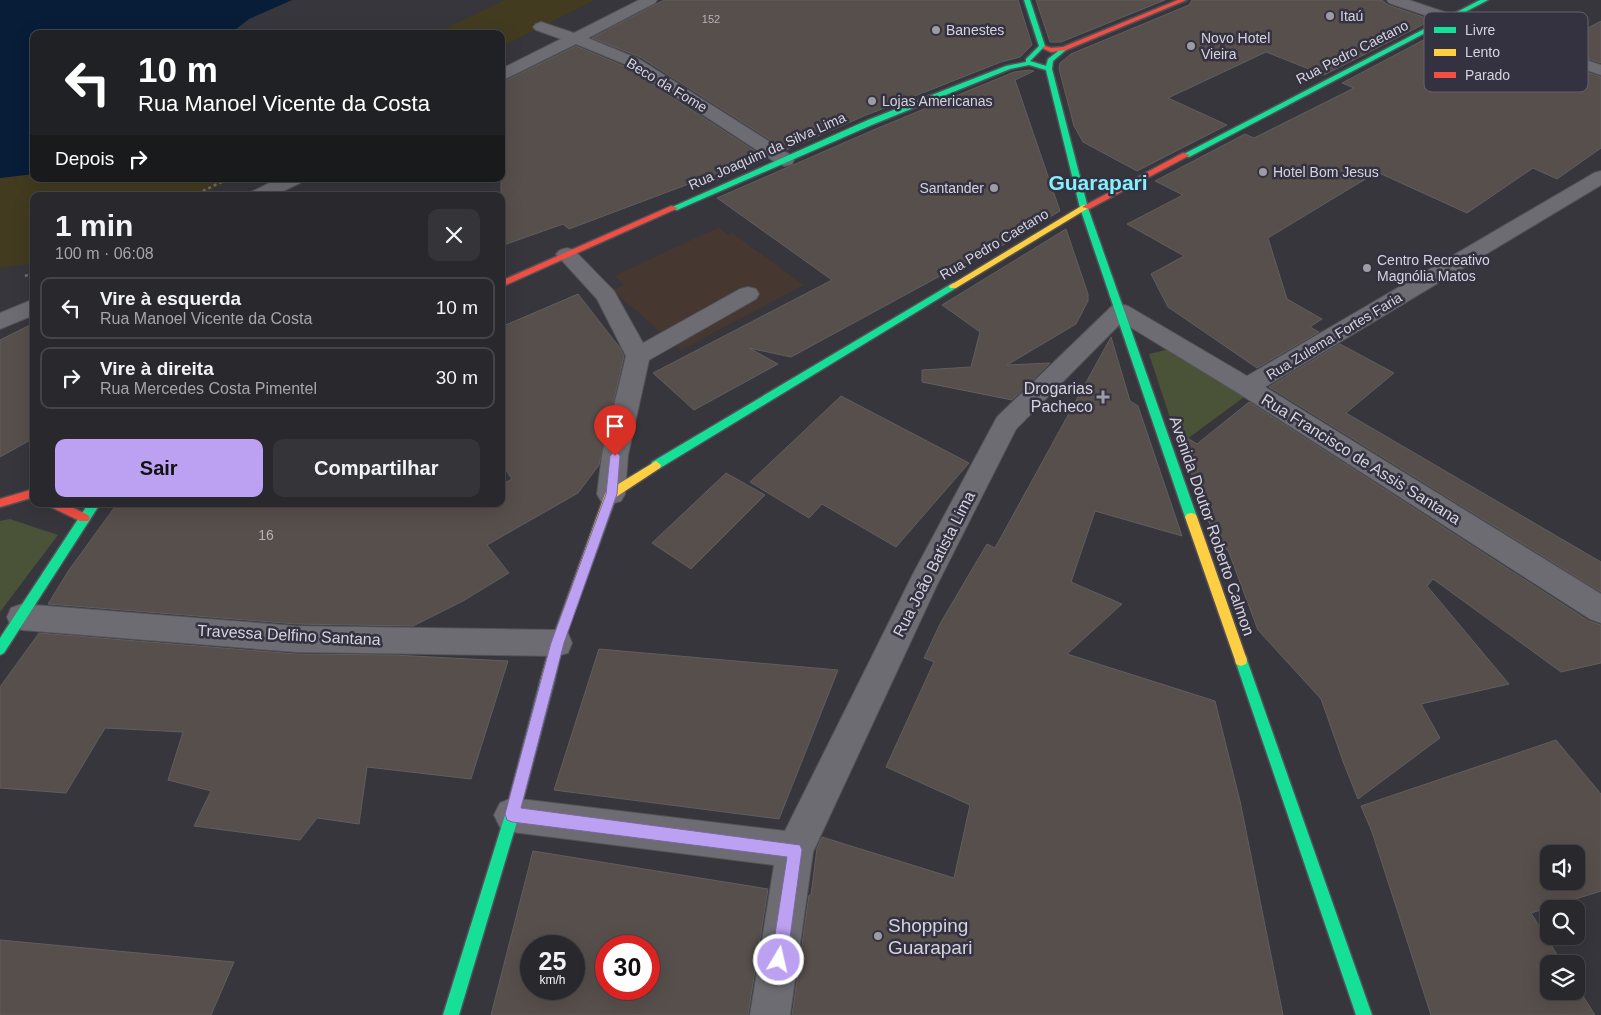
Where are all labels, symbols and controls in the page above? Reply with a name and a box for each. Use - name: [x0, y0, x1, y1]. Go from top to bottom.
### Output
- place label: Itaú: [1340, 8, 1363, 24]
- marker: Itaú: [1324, 10, 1336, 22]
- legend: [1424, 12, 1588, 92]
- house number: 152: [702, 13, 720, 25]
- street label: Rua Pedro Caetano: [1293, 17, 1411, 87]
- place label: Banestes: [946, 22, 1004, 38]
- text: Livre: [1465, 22, 1496, 38]
- marker: Banestes: [930, 24, 942, 36]
- place label: Novo Hotel Vieira: [1201, 30, 1270, 62]
- marker: Novo Hotel Vieira: [1185, 40, 1197, 52]
- text: Lento: [1465, 44, 1500, 60]
- icon: left: [55, 50, 120, 115]
- text: 10 m: [138, 50, 218, 89]
- street label: Beco da Fome: [624, 55, 710, 115]
- text: Parado: [1465, 67, 1510, 83]
- text: Rua Manoel Vicente da Costa: [138, 91, 430, 116]
- place label: Lojas Americanas: [882, 93, 993, 109]
- marker: Lojas Americanas: [866, 95, 878, 107]
- street label: Rua Joaquim da Silva Lima: [686, 109, 848, 193]
- icon: right: [124, 145, 152, 173]
- text: Depois: [55, 148, 114, 169]
- place label: Hotel Bom Jesus: [1273, 164, 1379, 180]
- marker: Hotel Bom Jesus: [1257, 166, 1269, 178]
- district label: Guarapari: [1048, 171, 1148, 194]
- place label: Santander: [919, 180, 984, 196]
- marker: Santander: [988, 182, 1000, 194]
- street label: Rua Pedro Caetano: [937, 205, 1051, 283]
- text: 1 min: [55, 209, 133, 242]
- button: close: [428, 209, 480, 261]
- text: 100 m · 06:08: [55, 245, 154, 262]
- place label: Centro Recreativo Magnólia Matos: [1377, 252, 1490, 284]
- marker: Centro Recreativo Magnólia Matos: [1361, 262, 1373, 274]
- text: Vire à esquerda: [100, 288, 241, 309]
- street label: Rua Zulema Fortes Faria: [1263, 289, 1405, 383]
- icon: left: [57, 294, 85, 322]
- text: 10 m: [436, 297, 478, 318]
- text: Rua Manoel Vicente da Costa: [100, 310, 312, 327]
- text: Vire à direita: [100, 358, 214, 379]
- icon: right: [57, 364, 85, 392]
- text: 30 m: [436, 367, 478, 388]
- text: Rua Mercedes Costa Pimentel: [100, 380, 317, 397]
- place label: Drogarias Pacheco: [1024, 380, 1093, 415]
- marker: Drogarias Pacheco: [1097, 391, 1109, 403]
- street label: Rua Francisco de Assis Santana: [1258, 391, 1464, 528]
- pin: [594, 405, 636, 456]
- icon: arrive: [601, 412, 629, 440]
- street label: Avenida Doutor Roberto Calmon: [1166, 414, 1258, 638]
- button: Sair: [55, 439, 263, 497]
- button: Compartilhar: [273, 439, 480, 497]
- street label: Rua João Batista Lima: [890, 488, 978, 640]
- house number: 16: [258, 527, 274, 543]
- street label: Travessa Delfino Santana: [197, 622, 381, 648]
- map controls: [1540, 845, 1585, 1000]
- button: sound: [1540, 845, 1585, 890]
- button: search: [1540, 900, 1585, 945]
- place label: Shopping Guarapari: [888, 915, 973, 958]
- marker: Shopping Guarapari: [872, 930, 884, 942]
- position arrow: [752, 933, 804, 985]
- speed limit sign: 30: [595, 935, 660, 1000]
- text: 25: [539, 947, 566, 975]
- button: layers: [1540, 955, 1585, 1000]
- text: km/h: [539, 973, 566, 987]

